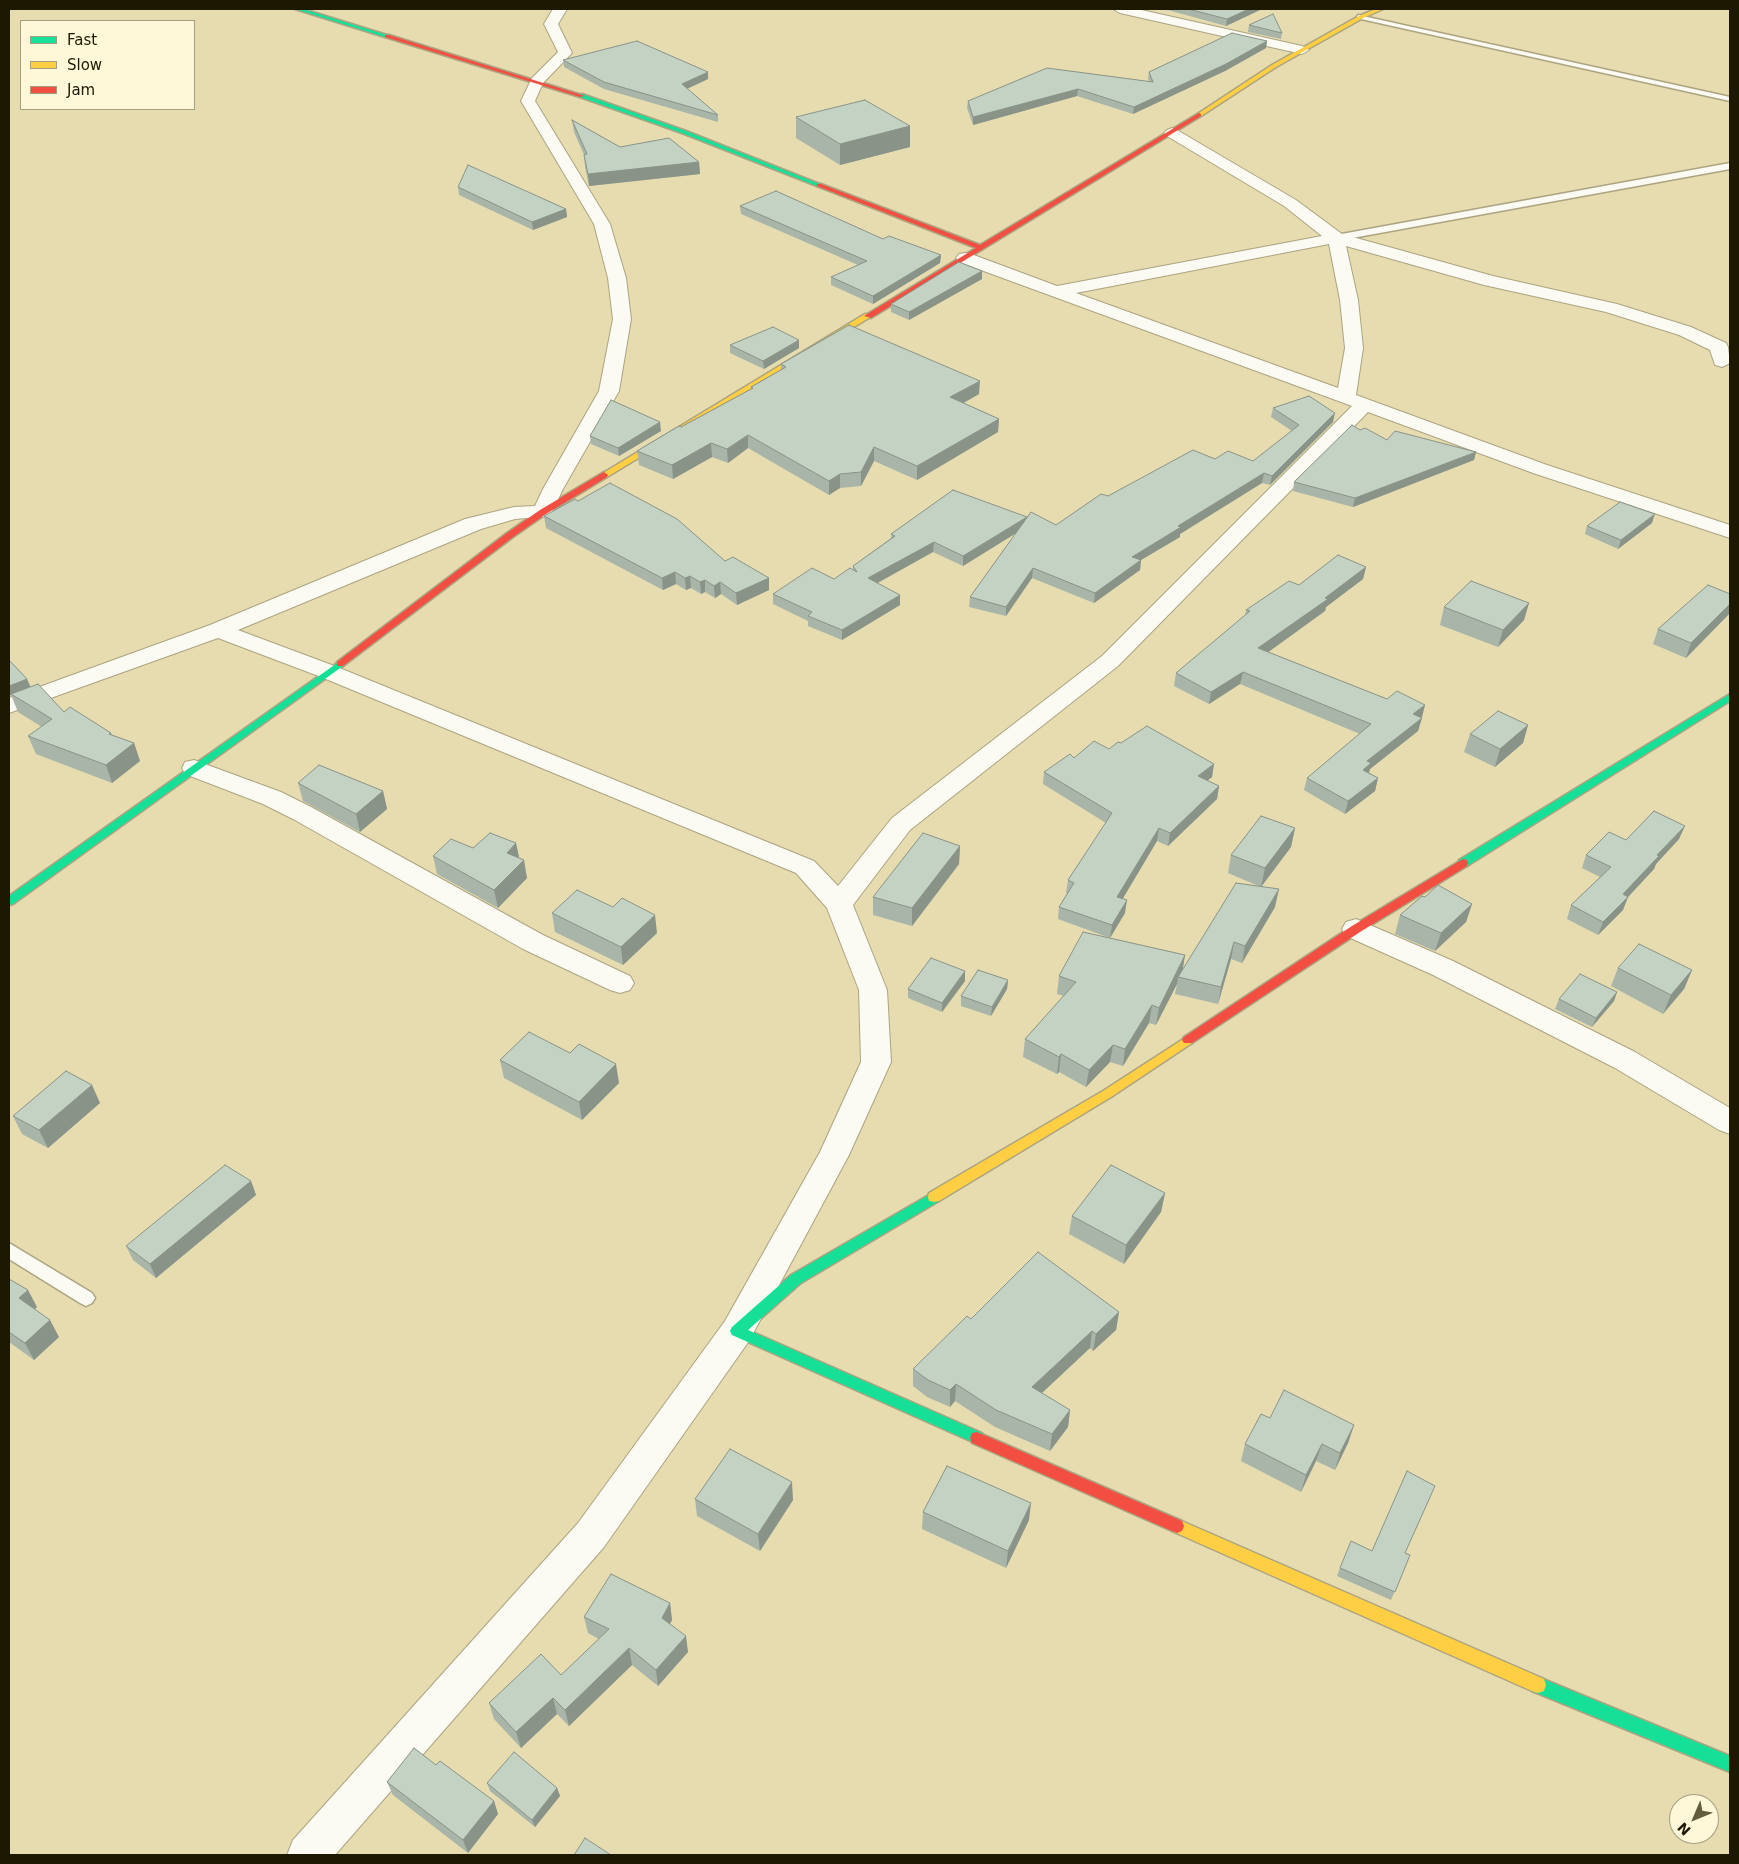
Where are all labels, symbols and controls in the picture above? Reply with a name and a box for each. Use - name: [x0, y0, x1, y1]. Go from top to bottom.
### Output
- legend: [20, 20, 195, 110]
- text: Fast: [67, 31, 97, 49]
- text: Slow: [67, 56, 102, 74]
- text: Jam: [67, 81, 95, 99]
- north arrow: [1669, 1794, 1719, 1844]
- text: N: [1674, 1819, 1694, 1839]

